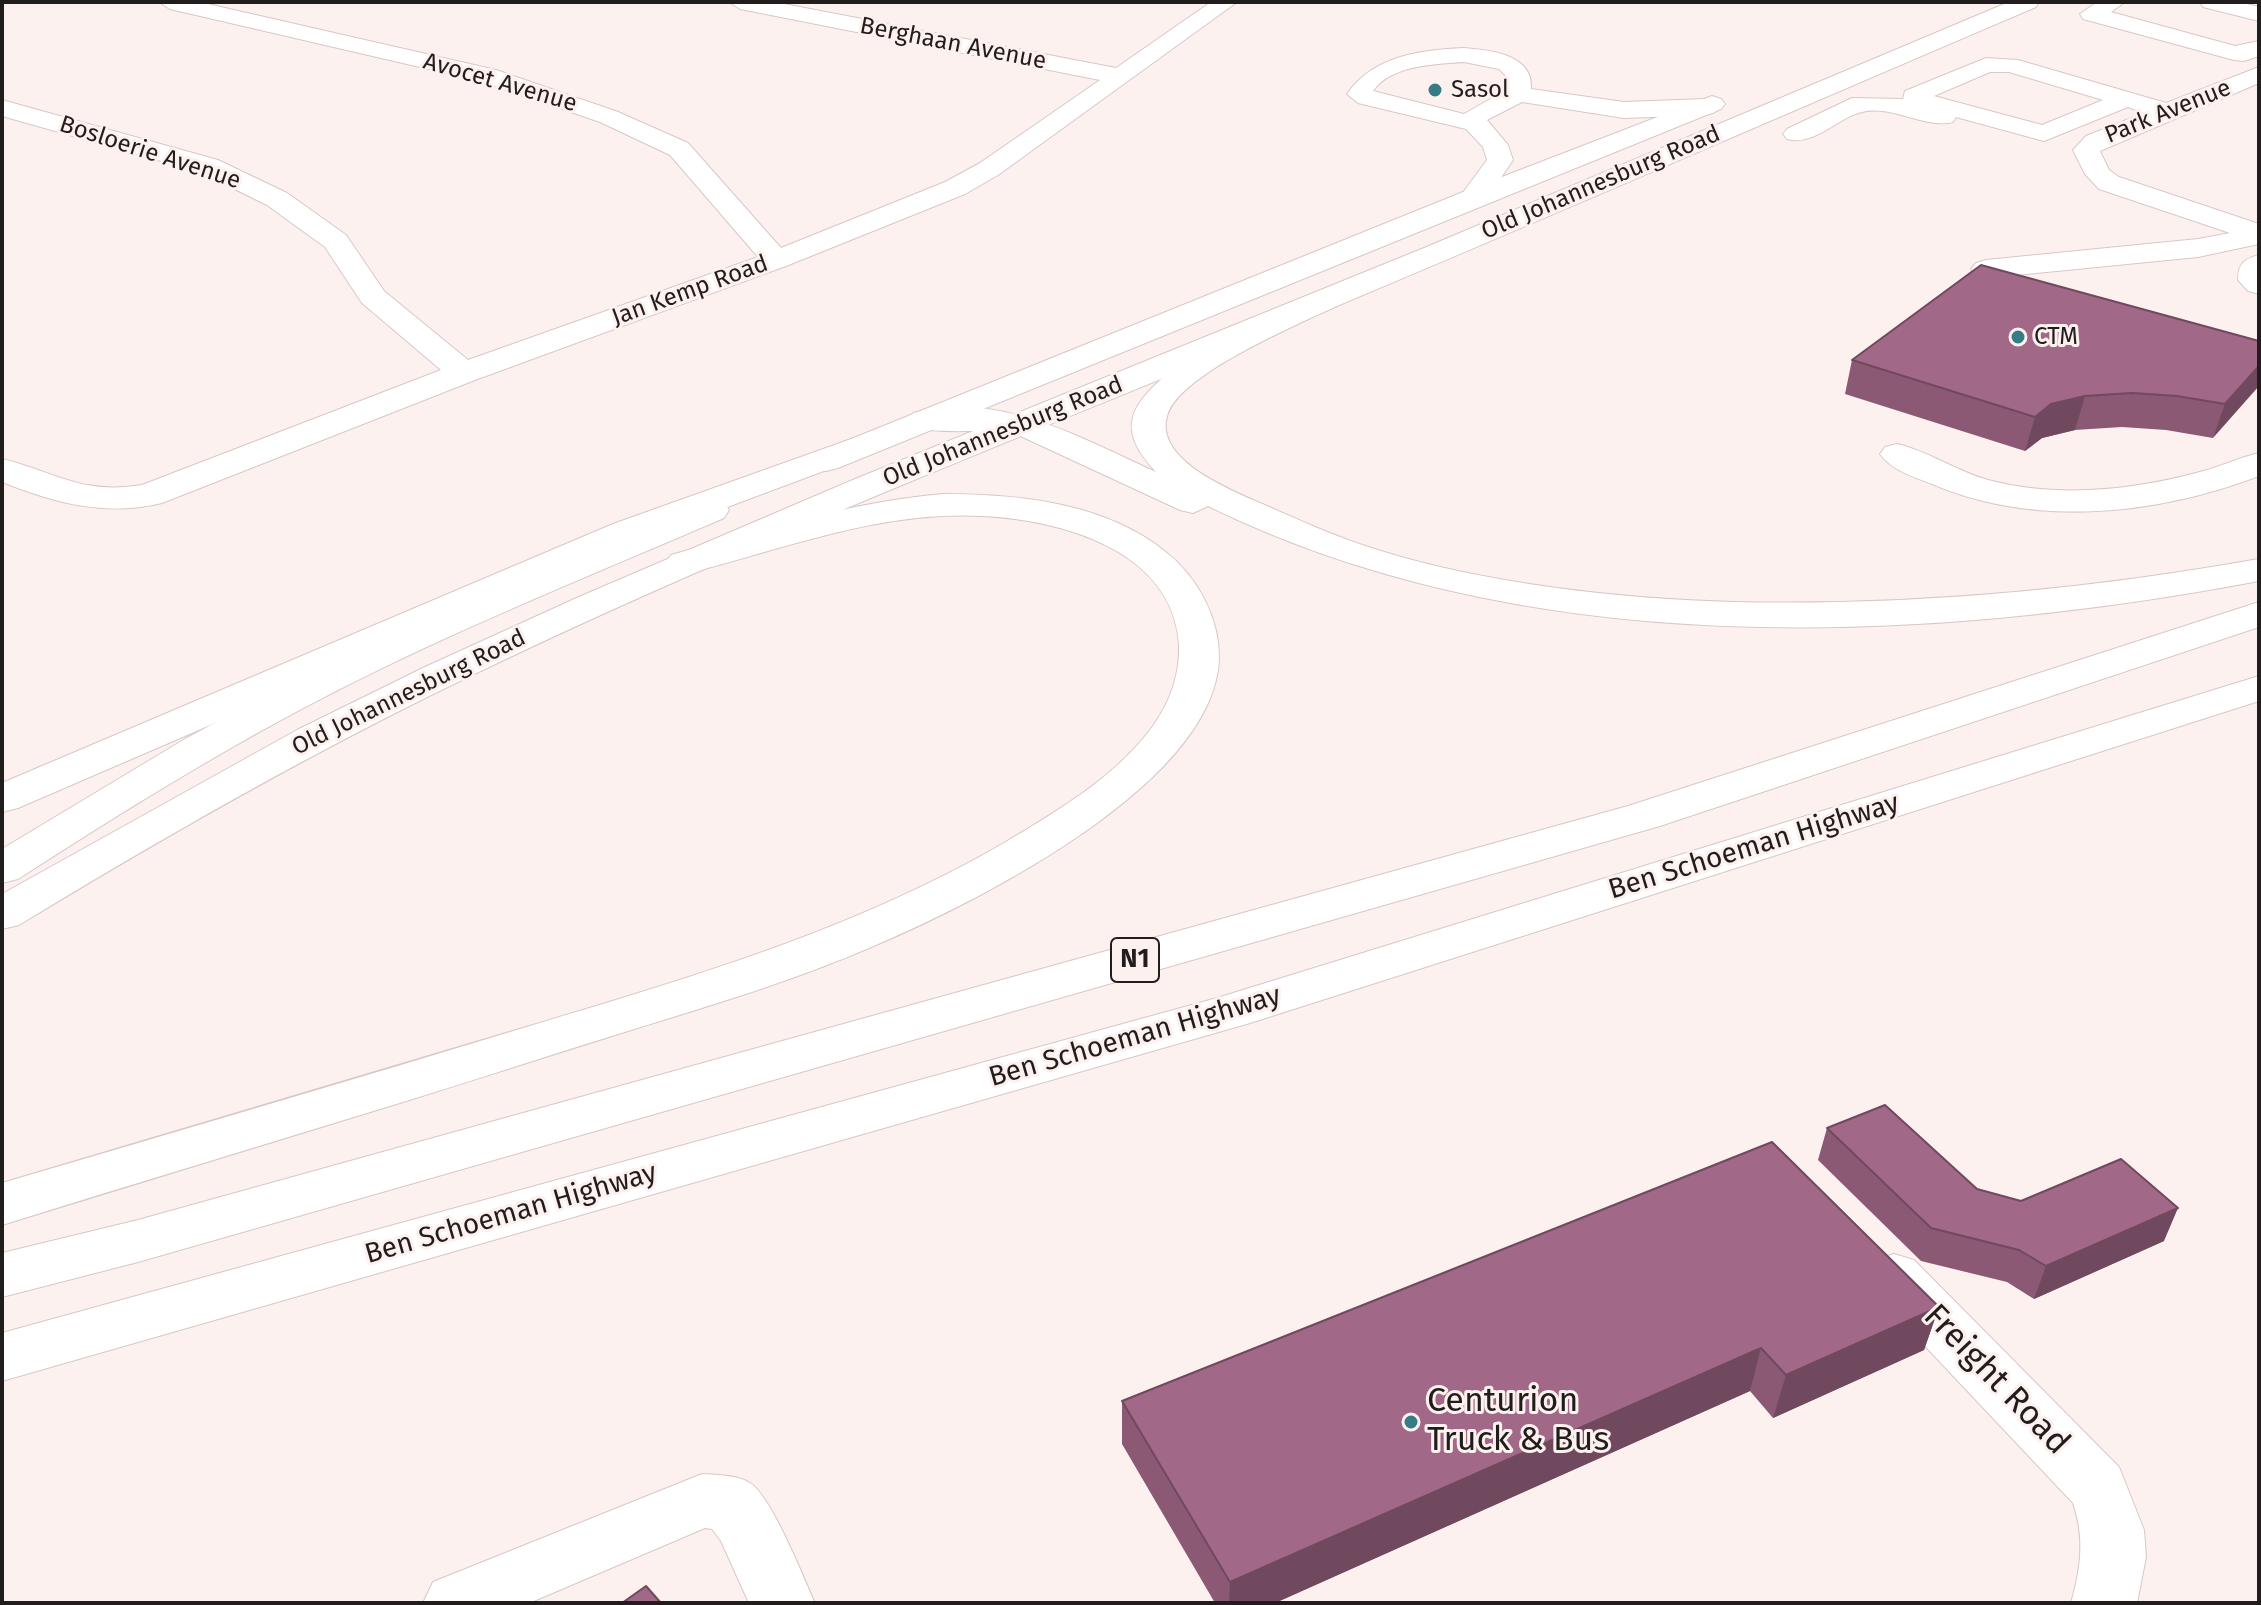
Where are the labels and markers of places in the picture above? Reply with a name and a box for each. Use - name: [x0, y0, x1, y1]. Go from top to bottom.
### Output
- place label: Sasol: [1451, 76, 1509, 104]
- marker: Sasol: [1426, 81, 1444, 99]
- place label: CTM: [2034, 323, 2078, 351]
- marker: CTM: [2009, 328, 2027, 346]
- place label: Centurion Truck & Bus: [1427, 1382, 1609, 1462]
- marker: Centurion Truck & Bus: [1402, 1413, 1420, 1431]

